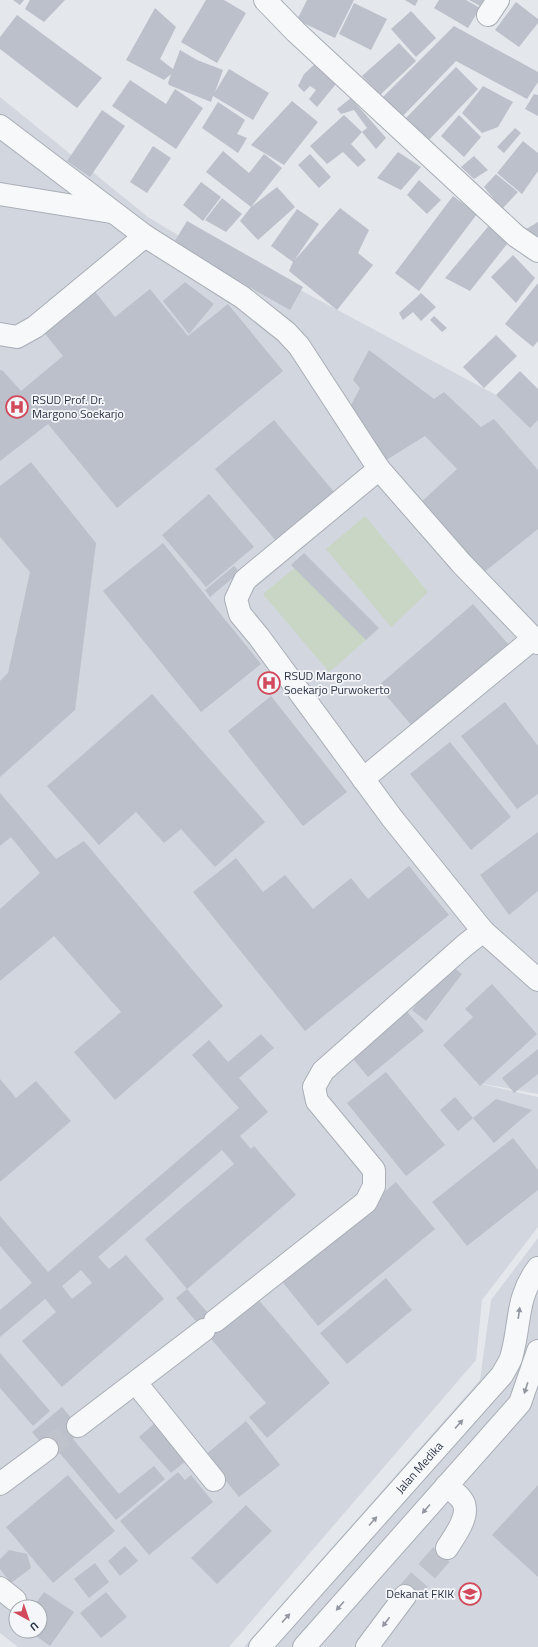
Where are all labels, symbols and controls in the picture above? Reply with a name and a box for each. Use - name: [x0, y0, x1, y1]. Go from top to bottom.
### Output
- place label: RSUD Prof. Dr. Margono Soekarjo: [32, 390, 124, 423]
- hospital icon: RSUD Prof. Dr. Margono Soekarjo: [4, 394, 30, 420]
- place label: RSUD Margono Soekarjo Purwokerto: [284, 666, 390, 699]
- hospital icon: RSUD Margono Soekarjo Purwokerto: [256, 670, 282, 696]
- one-way arrow: [516, 1307, 522, 1319]
- one-way arrow: [523, 1382, 529, 1394]
- one-way arrow: [455, 1419, 464, 1429]
- street label: Jalan Medika: [391, 1437, 448, 1498]
- one-way arrow: [421, 1504, 430, 1514]
- one-way arrow: [368, 1516, 378, 1526]
- school or university icon: Dekanat FKIK: [457, 1581, 483, 1607]
- place label: Dekanat FKIK: [386, 1584, 454, 1603]
- north arrow: [8, 1599, 48, 1639]
- one-way arrow: [335, 1601, 344, 1612]
- one-way arrow: [282, 1613, 291, 1623]
- one-way arrow: [382, 1616, 391, 1627]
- text: U: [27, 1618, 42, 1635]

